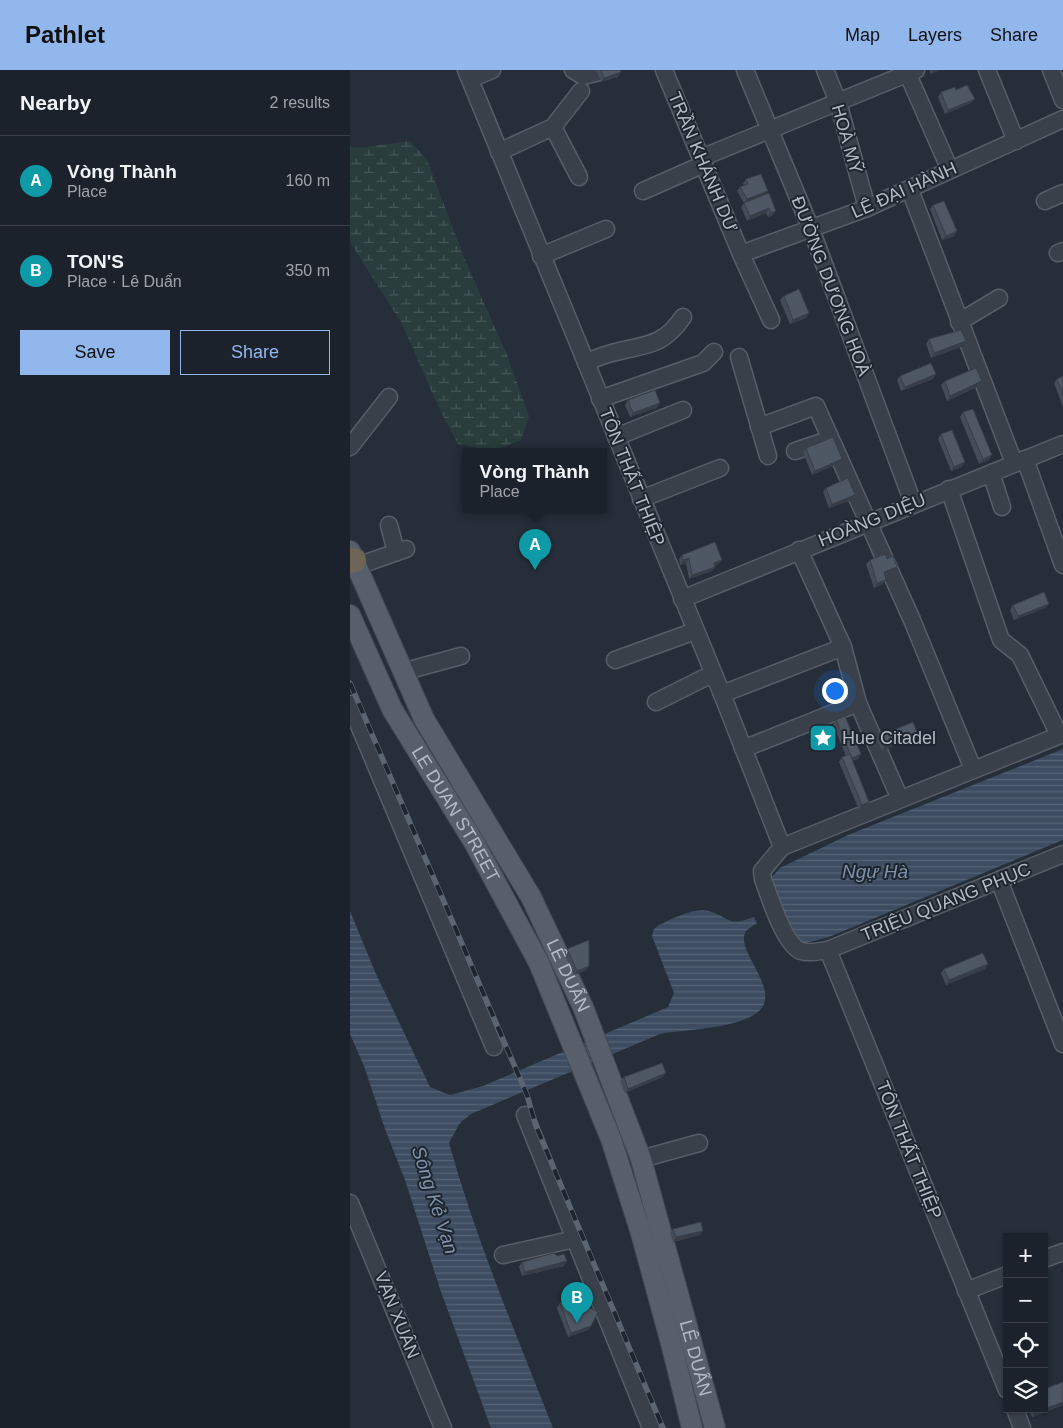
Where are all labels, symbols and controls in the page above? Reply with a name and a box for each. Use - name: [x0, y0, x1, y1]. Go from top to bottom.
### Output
- text: Pathlet: [25, 21, 105, 48]
- text: Map: [845, 25, 880, 45]
- text: Layers: [908, 25, 962, 45]
- text: Share: [990, 25, 1038, 45]
- street label: TRẦN KHÁNH DƯ: [664, 88, 743, 235]
- text: Nearby: [20, 91, 91, 114]
- text: 2 results: [270, 94, 330, 111]
- street label: HOÀ MỸ: [828, 102, 867, 176]
- street label: LÊ ĐẠI HÀNH: [848, 158, 960, 222]
- text: Vòng Thành: [67, 161, 177, 182]
- text: A: [30, 172, 42, 189]
- text: 160 m: [286, 172, 330, 189]
- text: Place: [67, 183, 107, 200]
- street label: ĐƯỜNG DƯƠNG HOÀ: [788, 193, 875, 379]
- text: TON'S: [67, 251, 124, 272]
- text: B: [30, 262, 42, 279]
- text: 350 m: [286, 262, 330, 279]
- text: Place · Lê Duẩn: [67, 273, 182, 290]
- button: Save: [20, 330, 170, 375]
- button: Share: [180, 330, 330, 375]
- street label: TÔN THẤT THIỆP: [595, 405, 670, 549]
- popup: [462, 448, 607, 513]
- text: Vòng Thành: [480, 461, 589, 482]
- text: Place: [480, 483, 520, 500]
- street label: HOÀNG DIỆU: [815, 489, 929, 551]
- pin: A: [519, 529, 551, 570]
- your location: [822, 678, 848, 704]
- place icon: Hue Citadel: [808, 723, 838, 753]
- place label: Hue Citadel: [842, 728, 936, 748]
- street label: LE DUAN STREET: [408, 743, 504, 885]
- street label: TRIỆU QUANG PHỤC: [858, 859, 1034, 945]
- water label: Ngự Hà: [842, 861, 908, 882]
- street label: LÊ DUẨN: [542, 936, 594, 1015]
- street label: TÔN THẤT THIỆP: [872, 1078, 947, 1222]
- water label: Sông Kẻ Vạn: [408, 1144, 462, 1256]
- map controls: [1003, 1233, 1048, 1413]
- button: +: [1003, 1233, 1048, 1278]
- street label: VẠN XUÂN: [370, 1269, 424, 1361]
- button: −: [1003, 1278, 1048, 1323]
- pin: B: [561, 1282, 593, 1323]
- street label: LÊ DUẨN: [676, 1318, 716, 1398]
- button: locate: [1003, 1323, 1048, 1368]
- button: layers: [1003, 1368, 1048, 1413]

